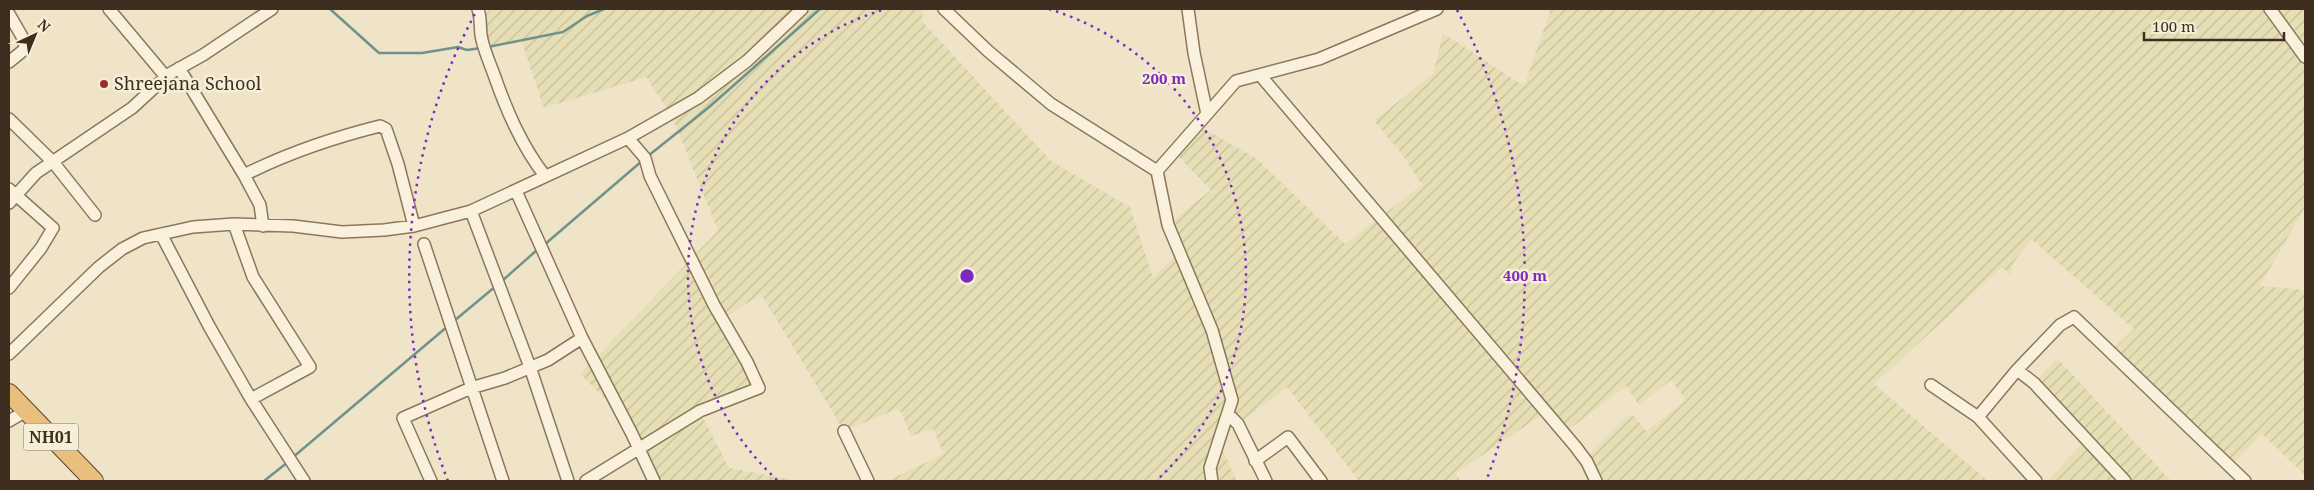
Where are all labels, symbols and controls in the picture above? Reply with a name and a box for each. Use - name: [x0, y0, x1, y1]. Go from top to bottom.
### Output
- north arrow: [10, 10, 60, 60]
- scale bar: [2144, 10, 2284, 42]
- text: N: [34, 15, 55, 36]
- text: 100 m: [2152, 16, 2195, 36]
- text: 200 m: [1142, 68, 1186, 88]
- place label: Shreejana School: [114, 71, 262, 95]
- marker: Shreejana School: [98, 78, 110, 90]
- text: 400 m: [1503, 265, 1547, 285]
- centre of rings: [958, 267, 976, 285]
- road number: NH01: [23, 424, 78, 451]

